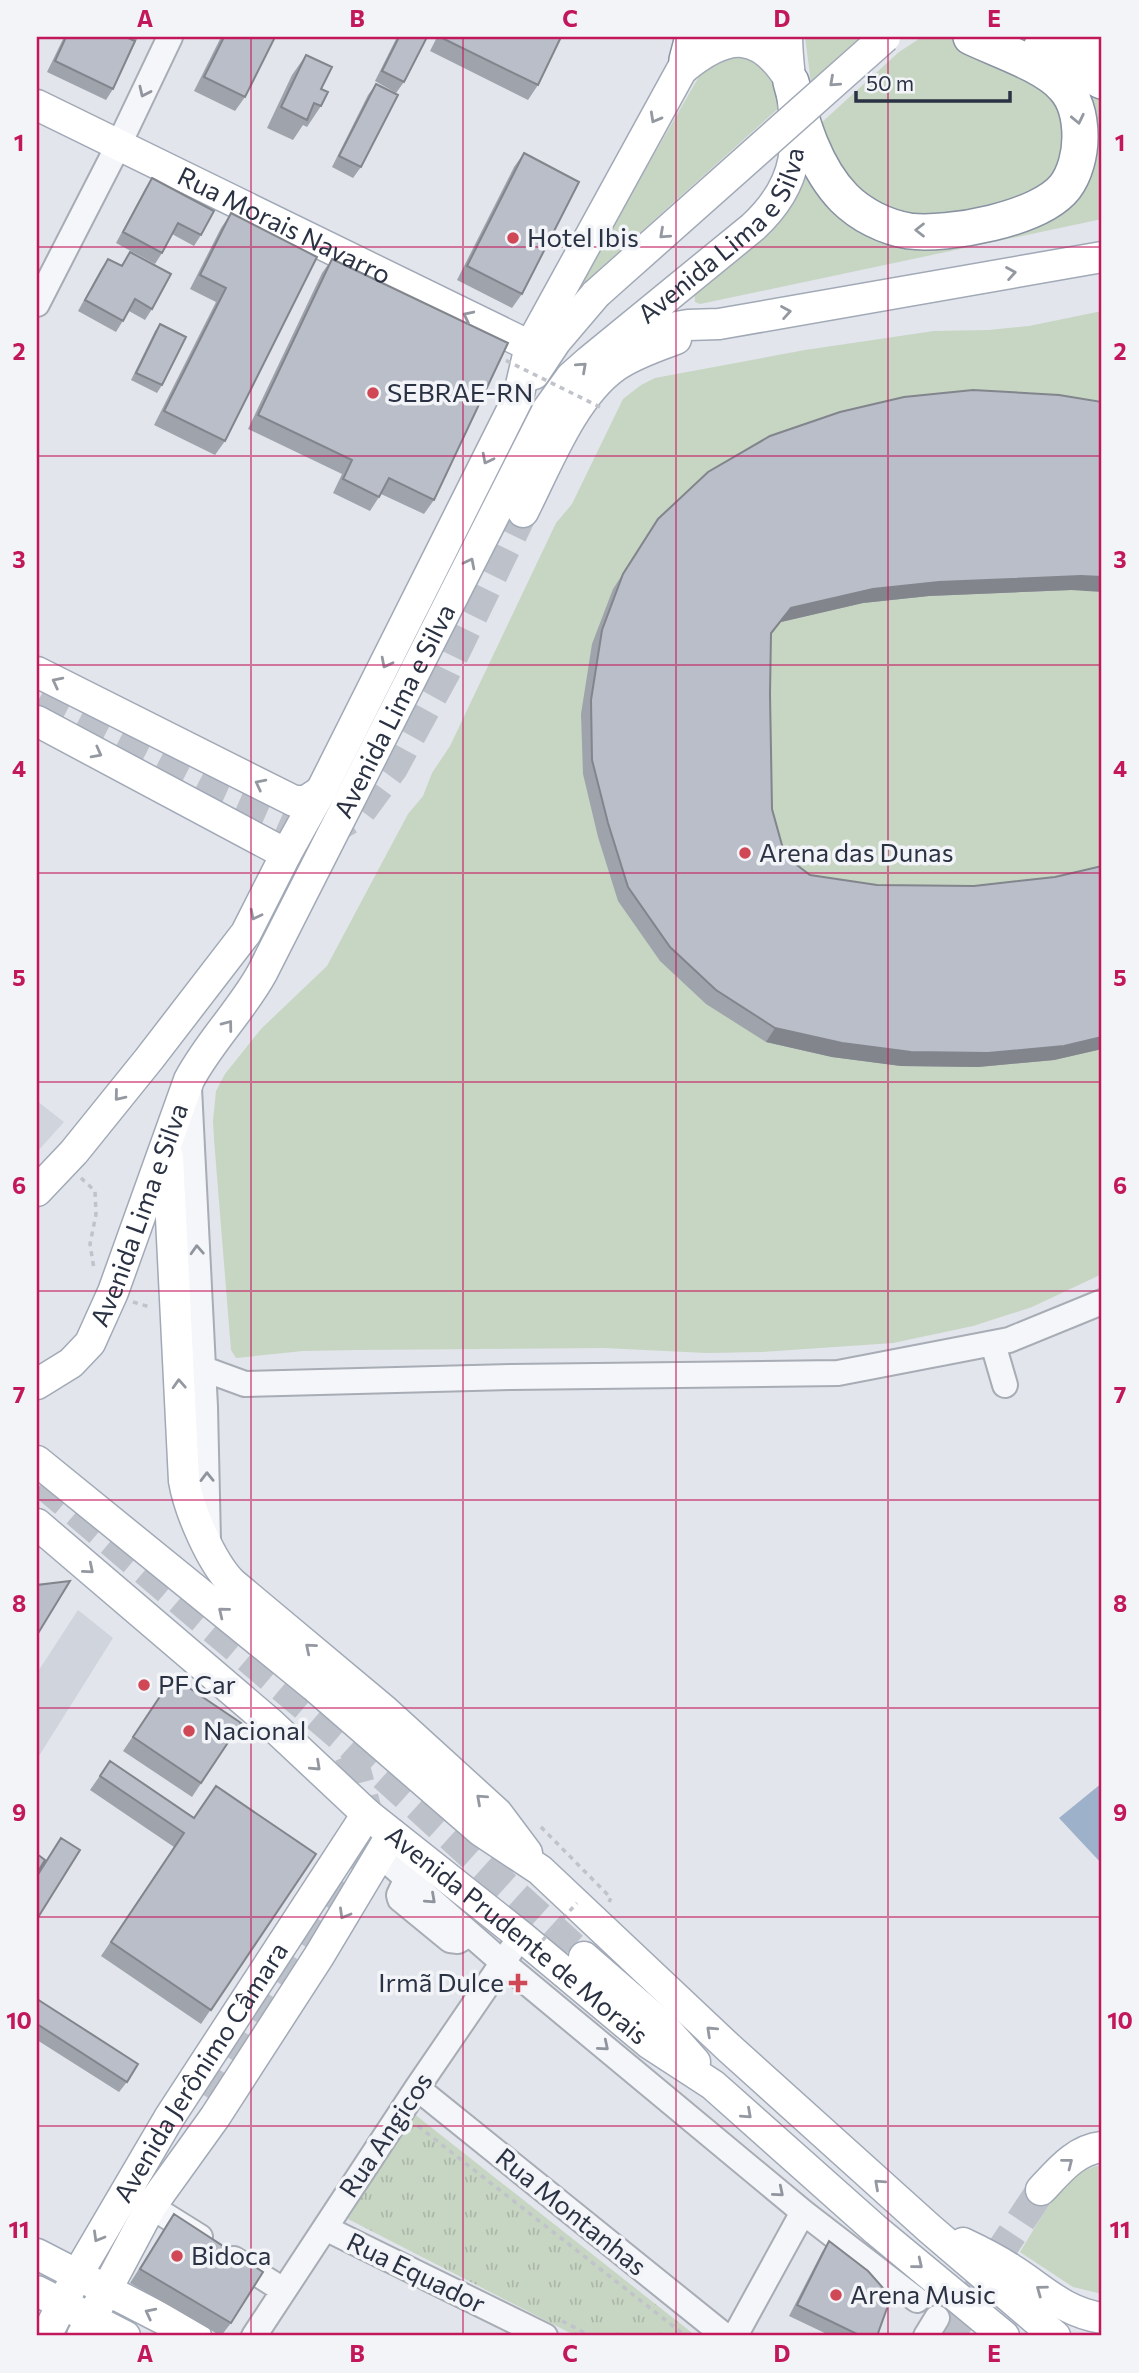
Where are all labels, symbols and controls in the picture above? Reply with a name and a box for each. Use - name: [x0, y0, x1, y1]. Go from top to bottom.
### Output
- text: A: [137, 4, 154, 32]
- text: B: [349, 4, 365, 32]
- text: C: [562, 4, 578, 32]
- text: D: [774, 4, 791, 32]
- text: E: [987, 4, 1001, 32]
- scale bar: [856, 60, 1010, 104]
- text: 50 m: [866, 70, 914, 95]
- one-way arrow: [829, 74, 842, 86]
- one-way arrow: [138, 84, 152, 97]
- one-way arrow: [650, 111, 663, 123]
- one-way arrow: [1069, 113, 1084, 125]
- text: 1: [14, 128, 24, 156]
- text: 1: [1115, 128, 1125, 156]
- street label: Avenida Lima e Silva: [631, 146, 809, 329]
- street label: Rua Morais Navarro: [173, 159, 396, 290]
- place label: Hotel Ibis: [527, 221, 639, 252]
- one-way arrow: [914, 222, 924, 238]
- one-way arrow: [659, 225, 672, 238]
- marker: Hotel Ibis: [505, 230, 521, 246]
- one-way arrow: [1005, 266, 1016, 281]
- one-way arrow: [781, 305, 792, 320]
- one-way arrow: [463, 310, 476, 324]
- text: 2: [12, 337, 26, 365]
- text: 2: [1113, 337, 1127, 365]
- one-way arrow: [574, 363, 587, 375]
- place label: SEBRAE-RN: [387, 376, 533, 407]
- marker: SEBRAE-RN: [365, 385, 381, 401]
- one-way arrow: [482, 452, 496, 464]
- text: 3: [12, 545, 26, 573]
- text: 3: [1113, 545, 1127, 573]
- one-way arrow: [462, 558, 476, 570]
- street label: Avenida Lima e Silva: [326, 598, 461, 822]
- one-way arrow: [380, 656, 394, 668]
- one-way arrow: [52, 677, 64, 691]
- one-way arrow: [90, 745, 102, 759]
- text: 4: [12, 754, 26, 782]
- text: 4: [1113, 754, 1127, 782]
- one-way arrow: [255, 779, 267, 793]
- place label: Arena das Dunas: [759, 836, 954, 867]
- marker: Arena das Dunas: [737, 845, 753, 861]
- one-way arrow: [250, 907, 264, 920]
- text: 5: [12, 963, 26, 991]
- text: 5: [1113, 963, 1127, 991]
- one-way arrow: [220, 1020, 233, 1033]
- one-way arrow: [114, 1089, 127, 1101]
- street label: Avenida Lima e Silva: [83, 1099, 193, 1331]
- text: 6: [12, 1171, 26, 1199]
- text: 6: [1113, 1171, 1127, 1199]
- one-way arrow: [190, 1244, 205, 1255]
- one-way arrow: [172, 1378, 187, 1389]
- text: 7: [13, 1380, 25, 1408]
- text: 7: [1114, 1380, 1126, 1408]
- one-way arrow: [199, 1471, 215, 1482]
- one-way arrow: [80, 1561, 93, 1573]
- text: 8: [12, 1589, 26, 1617]
- text: 8: [1113, 1589, 1127, 1617]
- one-way arrow: [218, 1607, 230, 1620]
- one-way arrow: [306, 1644, 318, 1657]
- place label: PF Car: [158, 1668, 236, 1699]
- marker: PF Car: [136, 1677, 152, 1693]
- place label: Nacional: [203, 1714, 306, 1745]
- marker: Nacional: [181, 1723, 197, 1739]
- one-way arrow: [307, 1758, 320, 1771]
- one-way arrow: [476, 1794, 489, 1807]
- text: 9: [12, 1798, 26, 1826]
- text: 9: [1113, 1798, 1127, 1826]
- street label: Avenida Prudente de Morais: [380, 1818, 655, 2050]
- one-way arrow: [422, 1891, 435, 1903]
- one-way arrow: [339, 1907, 352, 1919]
- street label: Avenida Jerônimo Câmara: [106, 1936, 293, 2207]
- place label: Irmã Dulce: [378, 1966, 504, 1997]
- marker: Irmã Dulce: [510, 1975, 526, 1991]
- text: 10: [6, 2006, 32, 2034]
- text: 10: [1107, 2006, 1133, 2034]
- one-way arrow: [706, 2027, 719, 2039]
- one-way arrow: [596, 2038, 609, 2050]
- street label: Rua Angicos: [332, 2066, 438, 2202]
- one-way arrow: [738, 2106, 751, 2119]
- street label: Rua Montanhas: [490, 2141, 654, 2281]
- one-way arrow: [1061, 2159, 1073, 2171]
- one-way arrow: [875, 2179, 888, 2192]
- one-way arrow: [771, 2184, 784, 2196]
- text: 11: [9, 2215, 29, 2243]
- text: 11: [1110, 2215, 1130, 2243]
- street label: Rua Equador: [342, 2225, 491, 2318]
- one-way arrow: [93, 2230, 106, 2243]
- place label: Bidoca: [191, 2239, 271, 2270]
- marker: Bidoca: [169, 2248, 185, 2264]
- one-way arrow: [910, 2256, 922, 2269]
- place label: Arena Music: [850, 2278, 996, 2309]
- one-way arrow: [1036, 2286, 1049, 2299]
- marker: Arena Music: [828, 2287, 844, 2303]
- one-way arrow: [145, 2308, 157, 2322]
- text: A: [137, 2339, 154, 2367]
- text: B: [349, 2339, 365, 2367]
- text: C: [562, 2339, 578, 2367]
- text: D: [774, 2339, 791, 2367]
- text: E: [987, 2339, 1001, 2367]

